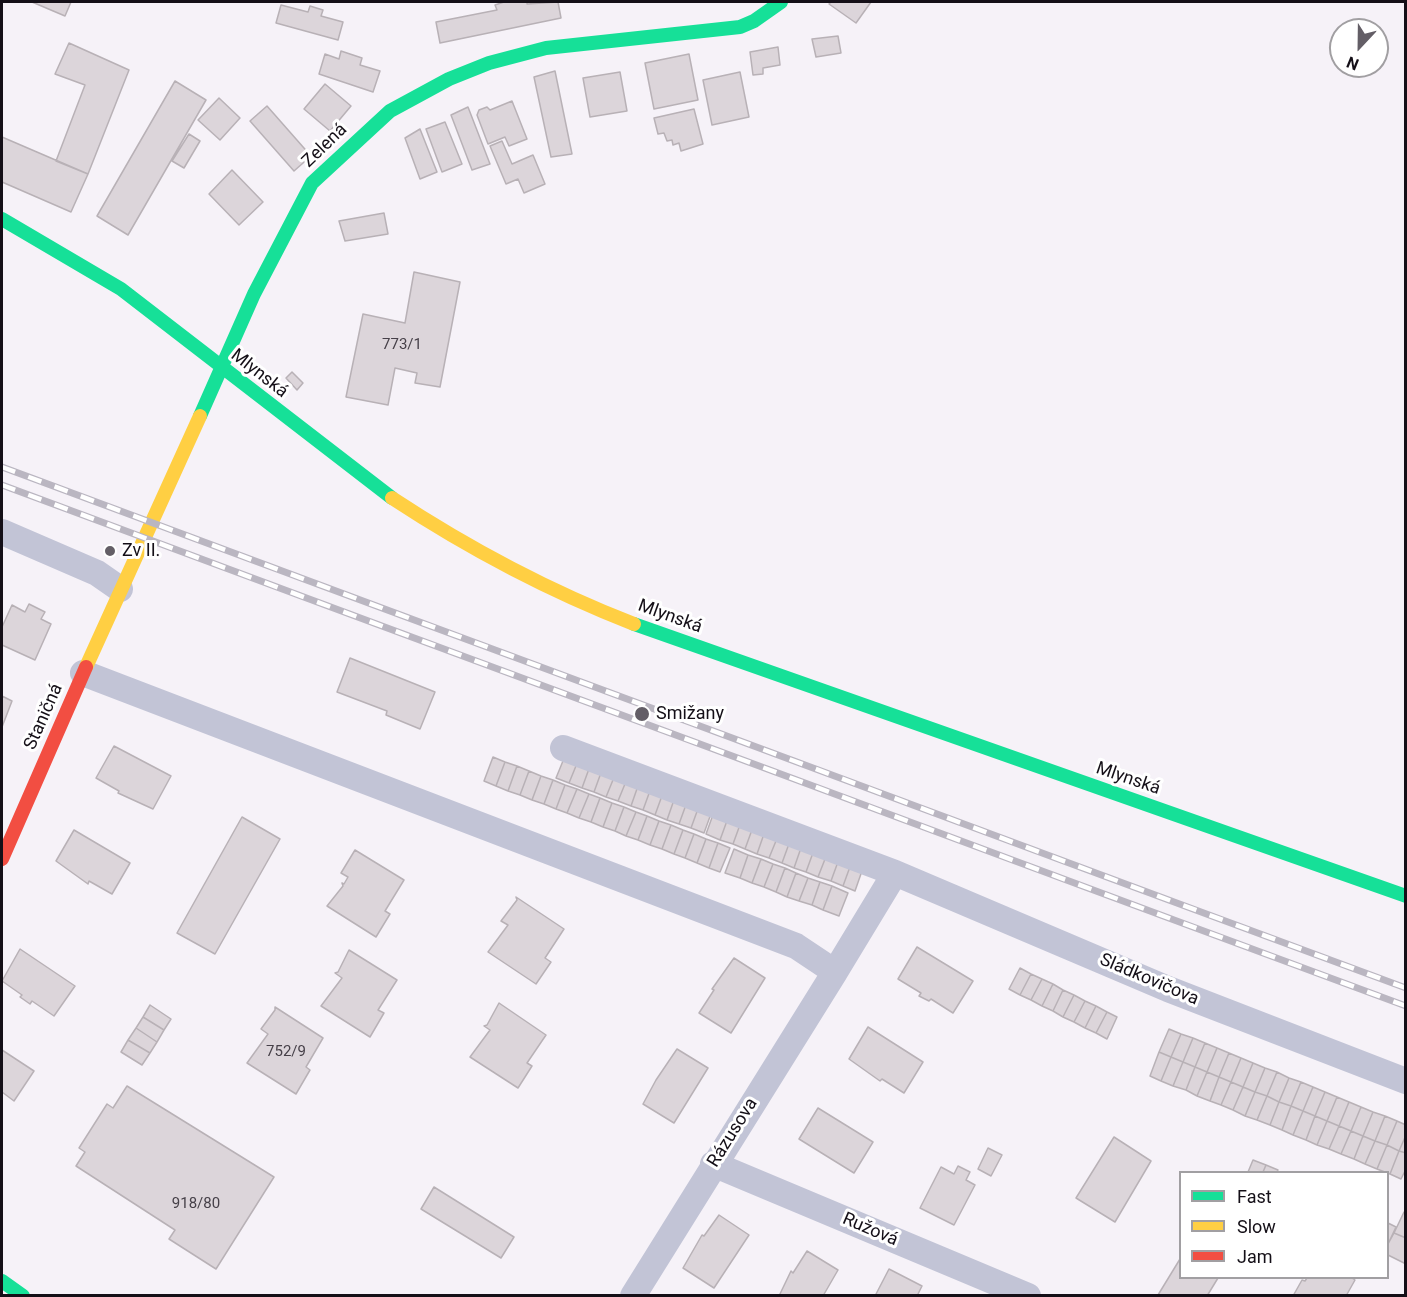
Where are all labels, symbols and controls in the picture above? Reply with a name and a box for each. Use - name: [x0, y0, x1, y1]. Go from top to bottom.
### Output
- north arrow: [1329, 18, 1389, 78]
- text: N: [1344, 52, 1362, 74]
- street label: Zelená: [298, 120, 352, 172]
- house number: 773/1: [382, 336, 422, 354]
- street label: Mlynská: [226, 345, 292, 403]
- place label: Zv II.: [122, 540, 160, 562]
- marker: Zv II.: [103, 544, 117, 558]
- street label: Mlynská: [635, 595, 705, 639]
- street label: Staničná: [20, 681, 68, 753]
- place label: Smižany: [656, 703, 724, 725]
- marker: Smižany: [633, 705, 651, 723]
- street label: Mlynská: [1093, 758, 1163, 800]
- street label: Sládkovičova: [1096, 949, 1202, 1011]
- house number: 752/9: [266, 1043, 306, 1061]
- street label: Rázusova: [703, 1094, 763, 1172]
- legend: [1179, 1171, 1389, 1279]
- text: Fast: [1237, 1186, 1272, 1207]
- house number: 918/80: [172, 1195, 220, 1213]
- street label: Ružová: [839, 1209, 901, 1251]
- text: Slow: [1237, 1216, 1276, 1237]
- text: Jam: [1237, 1246, 1273, 1267]

